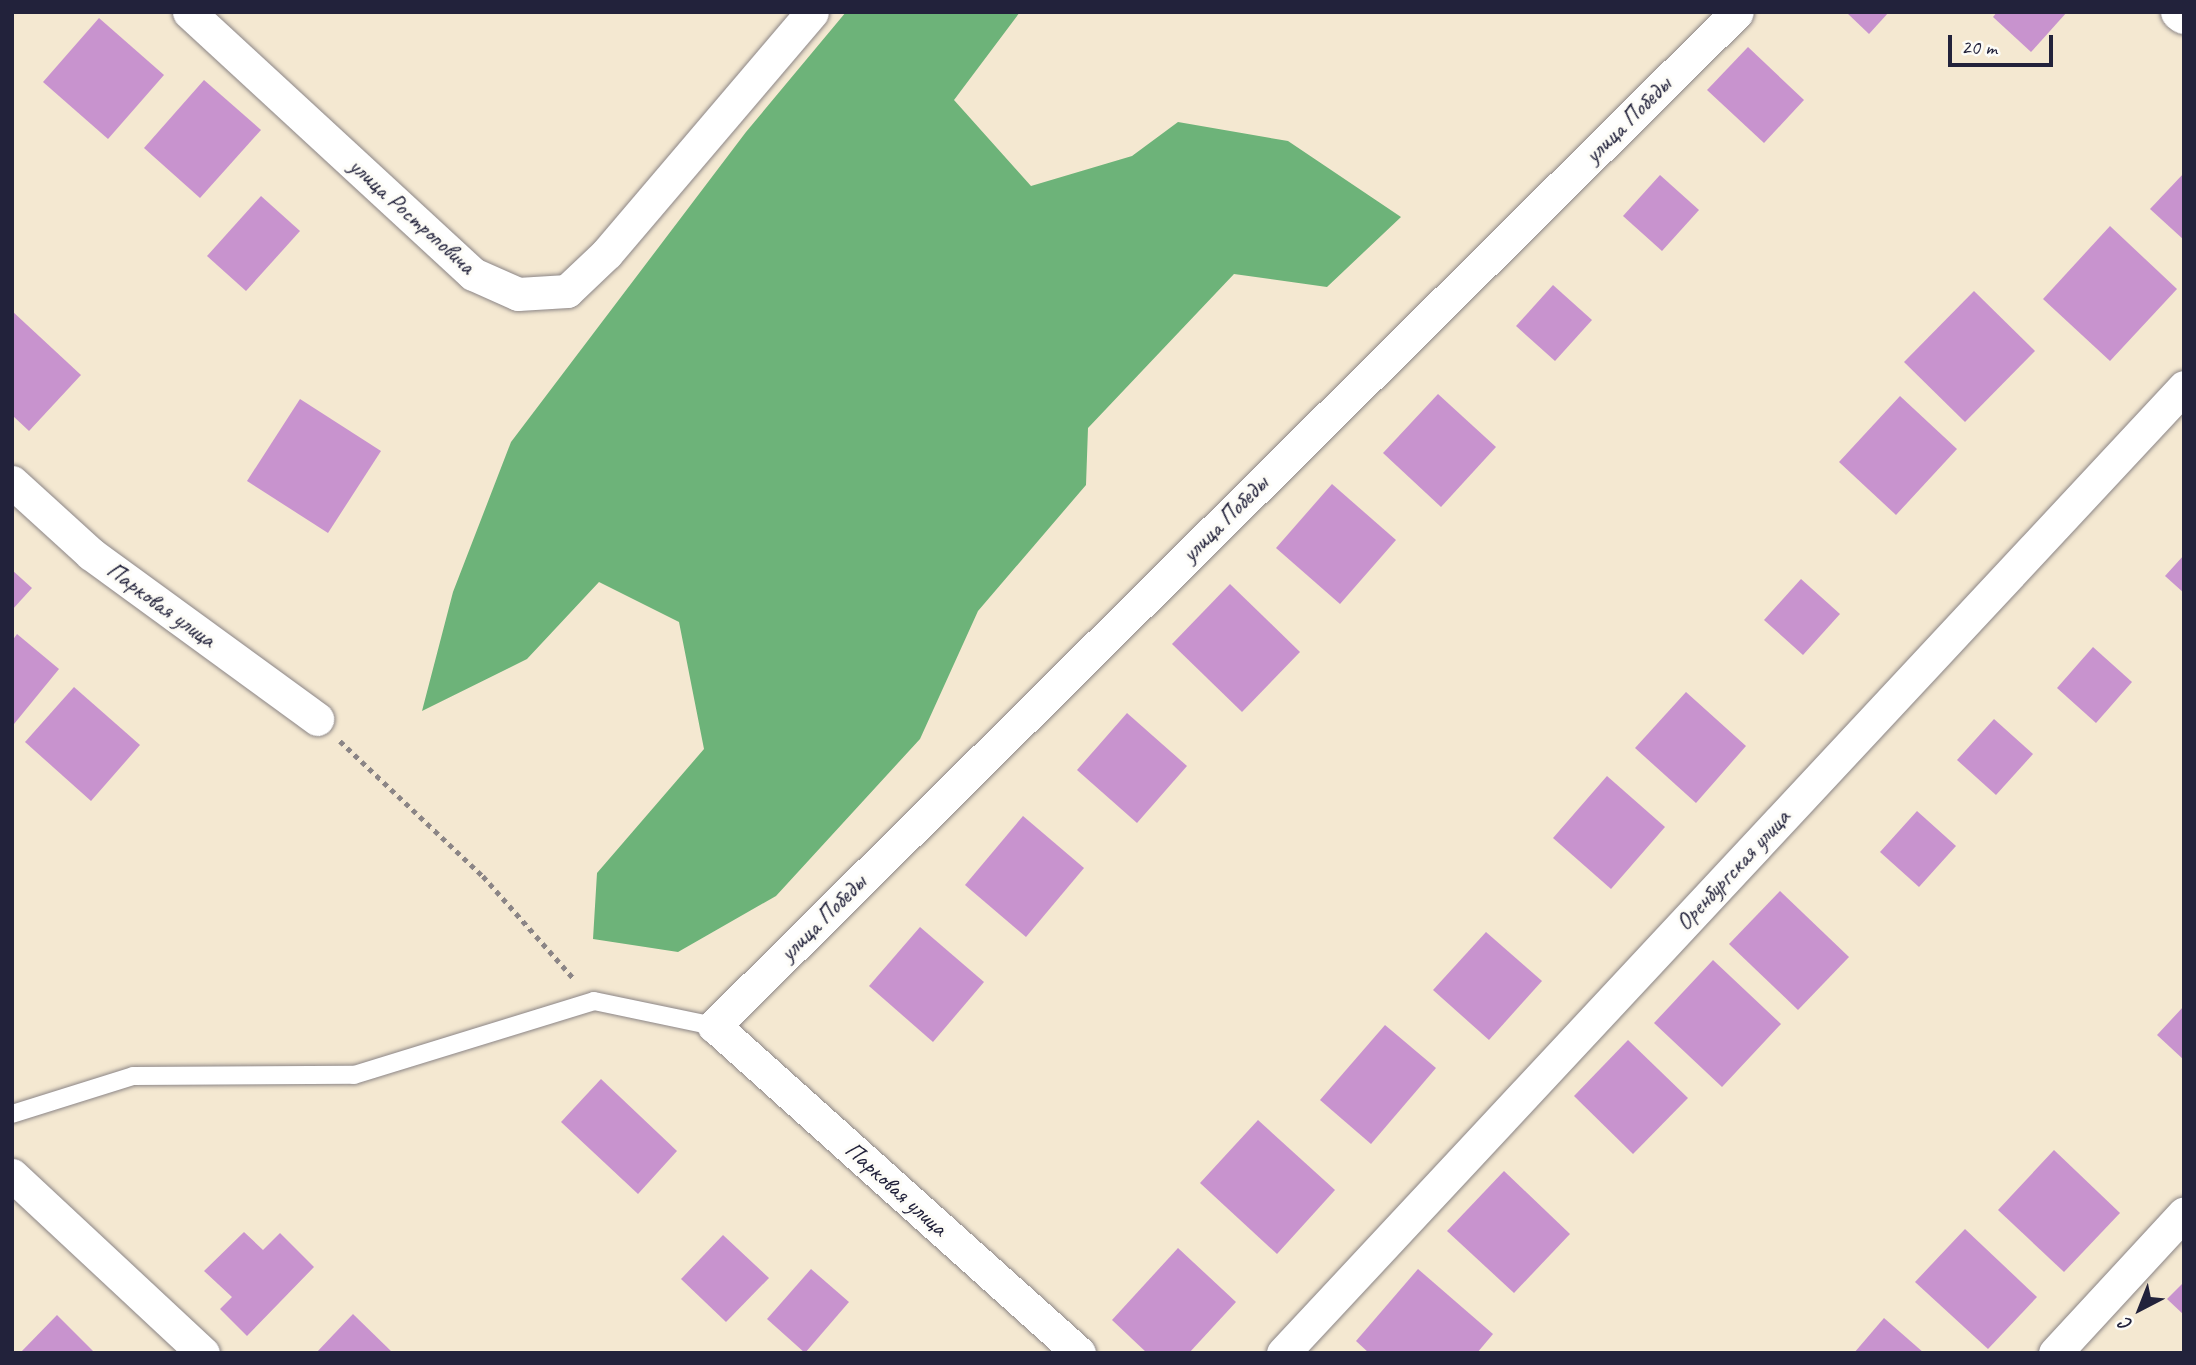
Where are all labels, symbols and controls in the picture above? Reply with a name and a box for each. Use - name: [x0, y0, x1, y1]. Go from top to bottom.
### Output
- scale bar: [1951, 21, 2056, 65]
- text: 20 m: [1961, 34, 1997, 60]
- street label: улица Победы: [1579, 71, 1677, 169]
- street label: улица Ростроповича: [342, 151, 482, 281]
- street label: улица Победы: [1176, 470, 1274, 568]
- street label: Парковая улица: [100, 555, 222, 655]
- street label: Оренбургская улица: [1669, 803, 1797, 937]
- street label: улица Победы: [774, 869, 872, 967]
- street label: Парковая улица: [838, 1135, 954, 1243]
- north arrow: [2105, 1274, 2175, 1344]
- text: С: [2114, 1313, 2137, 1337]

